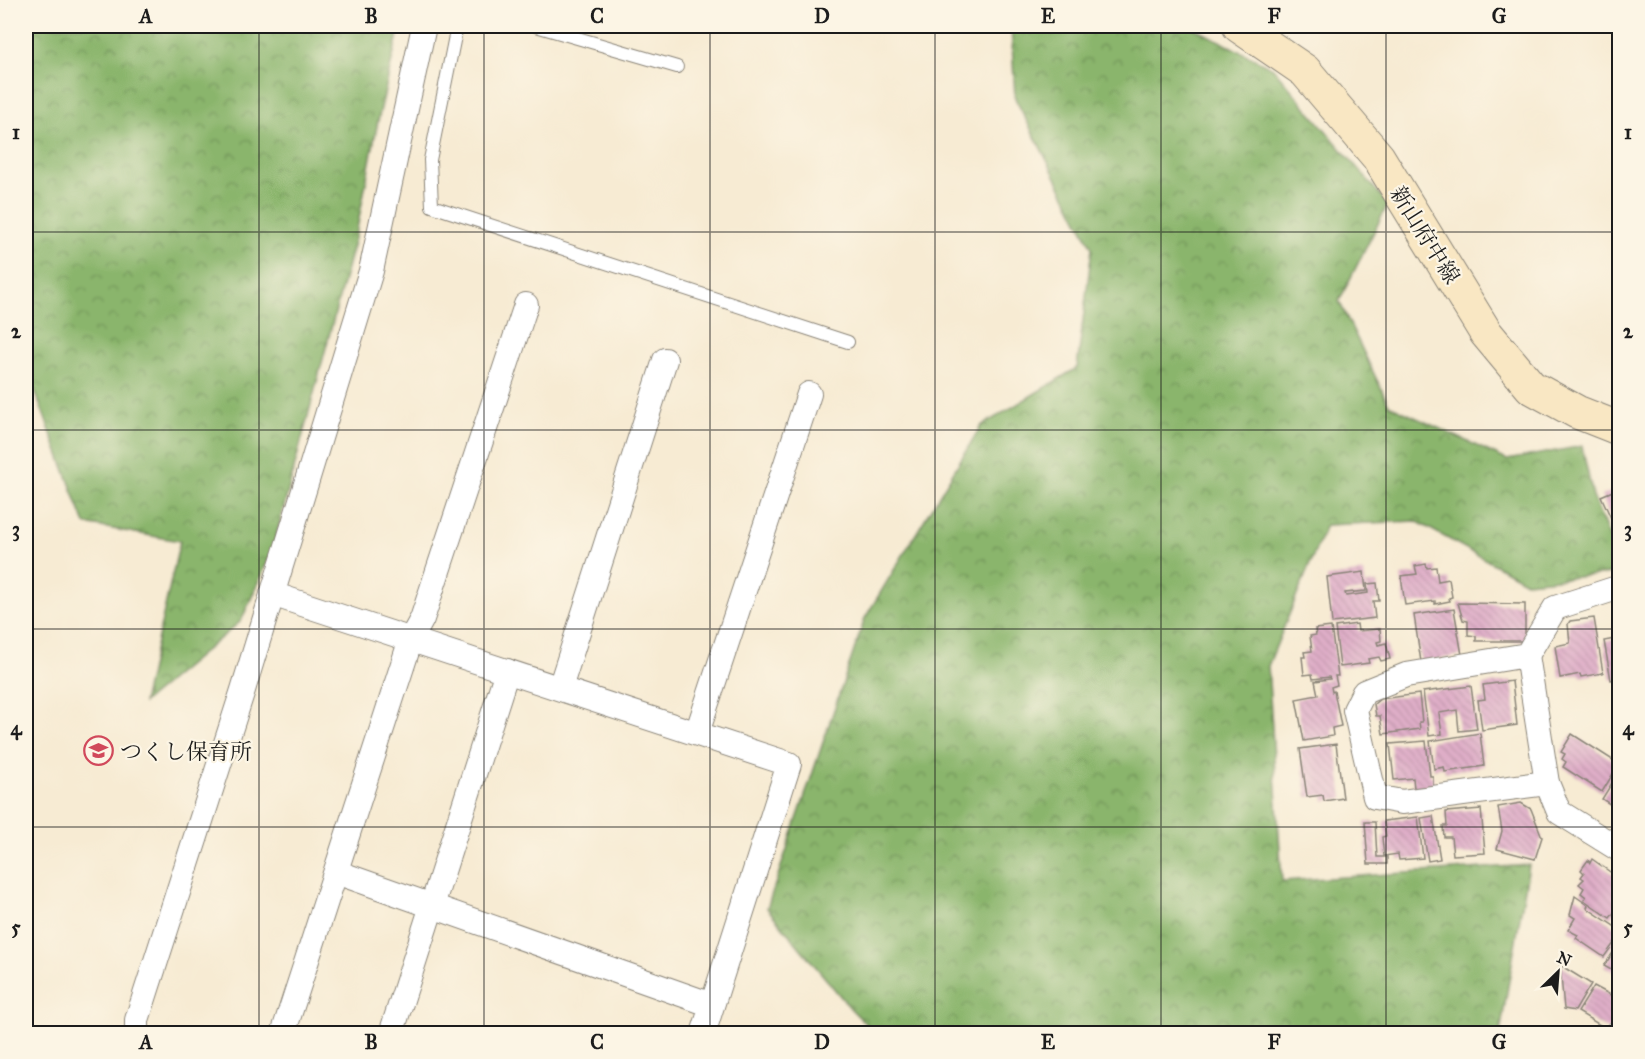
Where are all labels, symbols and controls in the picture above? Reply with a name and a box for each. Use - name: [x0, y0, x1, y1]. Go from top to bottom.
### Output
- text: A: [137, 4, 153, 28]
- text: B: [364, 4, 378, 28]
- text: C: [590, 4, 604, 28]
- text: D: [814, 4, 830, 28]
- text: E: [1041, 4, 1056, 28]
- text: F: [1267, 4, 1281, 28]
- text: G: [1492, 4, 1507, 28]
- text: 1: [12, 120, 20, 144]
- text: 1: [1624, 120, 1632, 144]
- street label: 新山府中線: [1384, 181, 1466, 289]
- text: 2: [11, 319, 22, 343]
- text: 2: [1623, 319, 1634, 343]
- text: 3: [12, 517, 20, 542]
- text: 3: [1624, 517, 1632, 542]
- text: 4: [10, 716, 22, 741]
- text: 4: [1622, 716, 1634, 741]
- school or university icon: つくし保育所: [83, 735, 115, 767]
- place label: つくし保育所: [120, 738, 252, 765]
- text: 5: [11, 915, 21, 939]
- text: 5: [1623, 915, 1633, 939]
- north arrow: [1528, 942, 1588, 1002]
- text: N: [1554, 947, 1575, 971]
- text: A: [137, 1030, 153, 1054]
- text: B: [364, 1030, 378, 1054]
- text: C: [590, 1030, 604, 1054]
- text: D: [814, 1030, 830, 1054]
- text: E: [1041, 1030, 1056, 1054]
- text: F: [1267, 1030, 1281, 1054]
- text: G: [1492, 1030, 1507, 1054]

